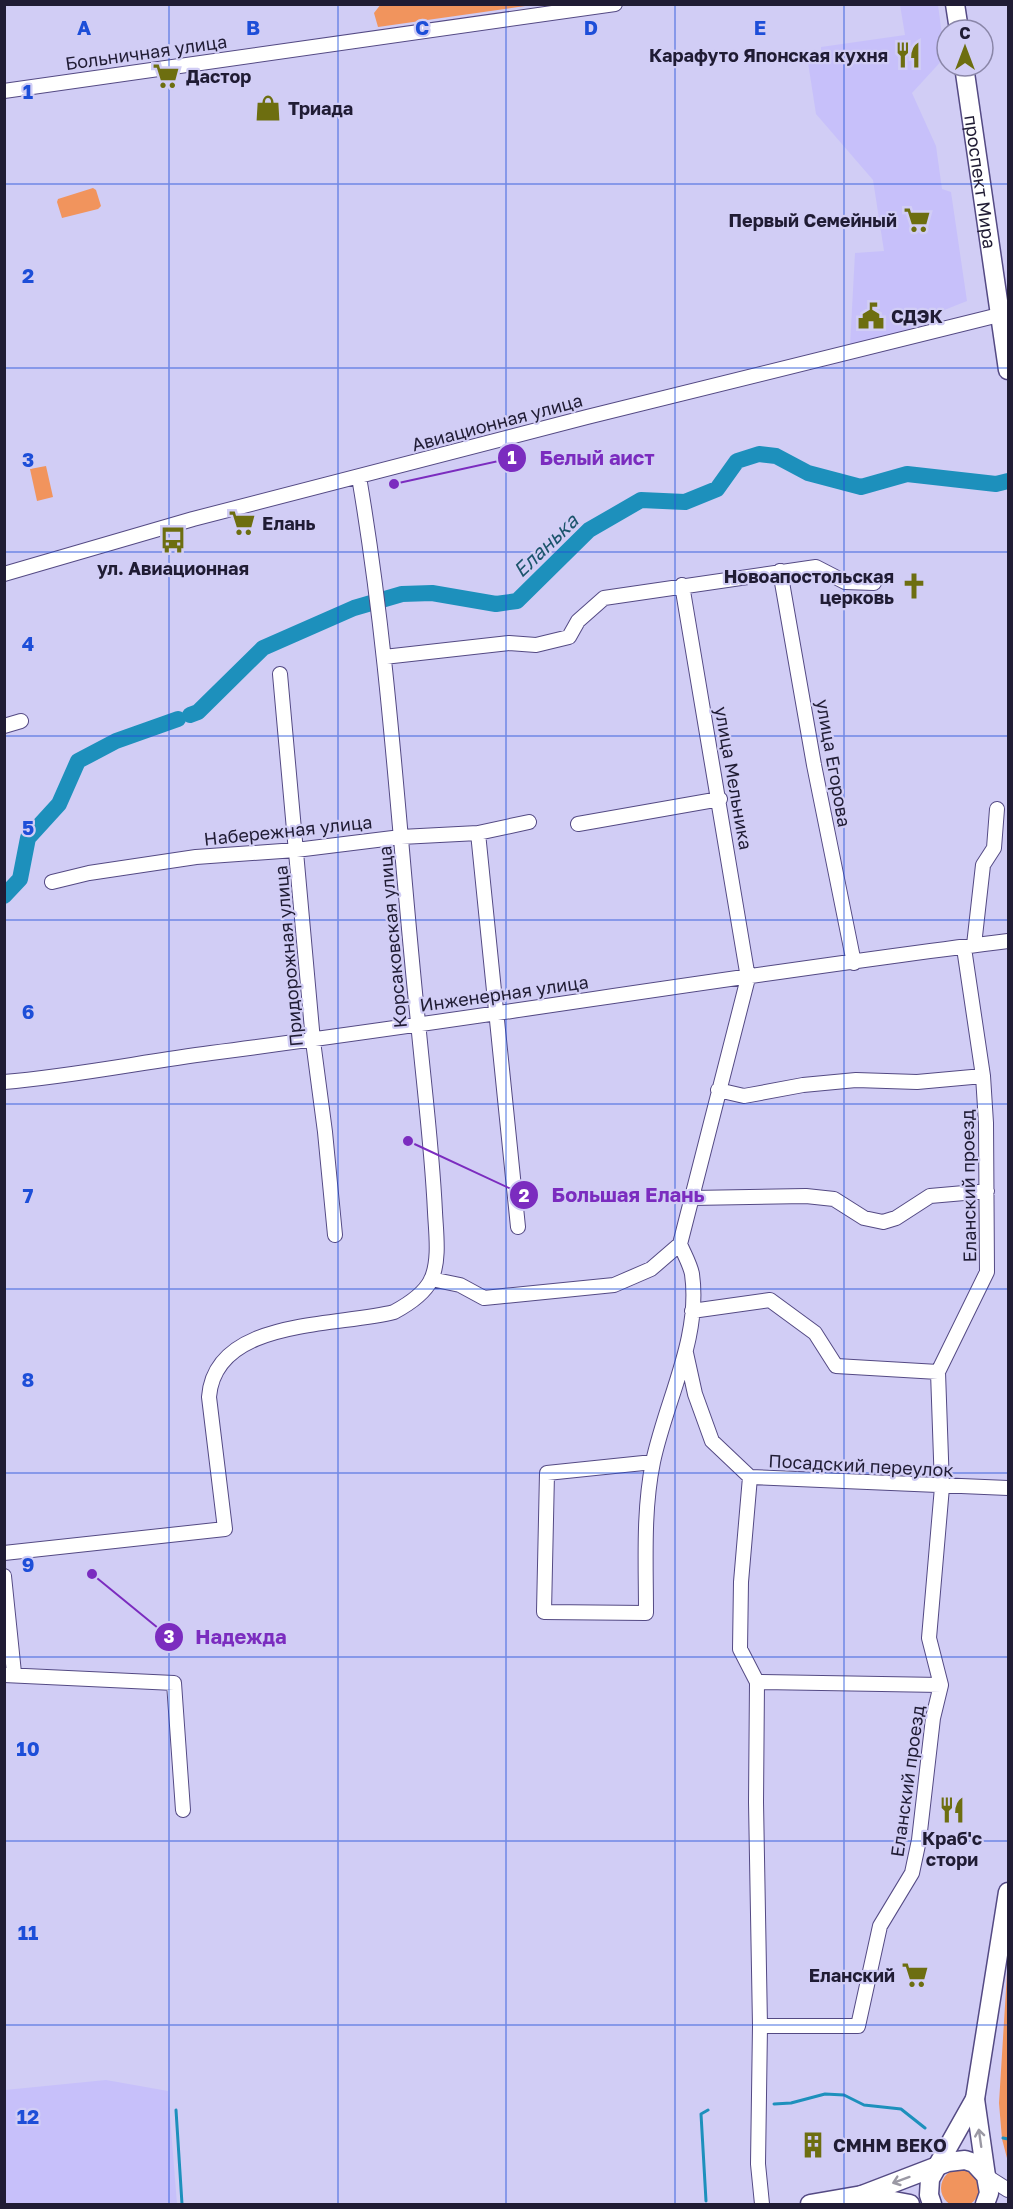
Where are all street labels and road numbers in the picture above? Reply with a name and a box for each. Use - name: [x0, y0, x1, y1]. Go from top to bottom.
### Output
- street label: Больничная улица: [64, 30, 228, 74]
- street label: проспект Мира: [960, 113, 1001, 250]
- street label: Авиационная улица: [409, 389, 585, 455]
- street label: улица Егорова: [812, 697, 856, 829]
- street label: улица Мельника: [711, 705, 757, 851]
- street label: Набережная улица: [203, 810, 373, 850]
- street label: Корсаковская улица: [373, 845, 411, 1029]
- street label: Придорожная улица: [269, 864, 307, 1048]
- street label: Инженерная улица: [418, 970, 590, 1016]
- street label: Еланский проезд: [956, 1109, 980, 1263]
- street label: Посадский переулок: [768, 1449, 954, 1481]
- street label: Еланский проезд: [885, 1704, 929, 1858]

